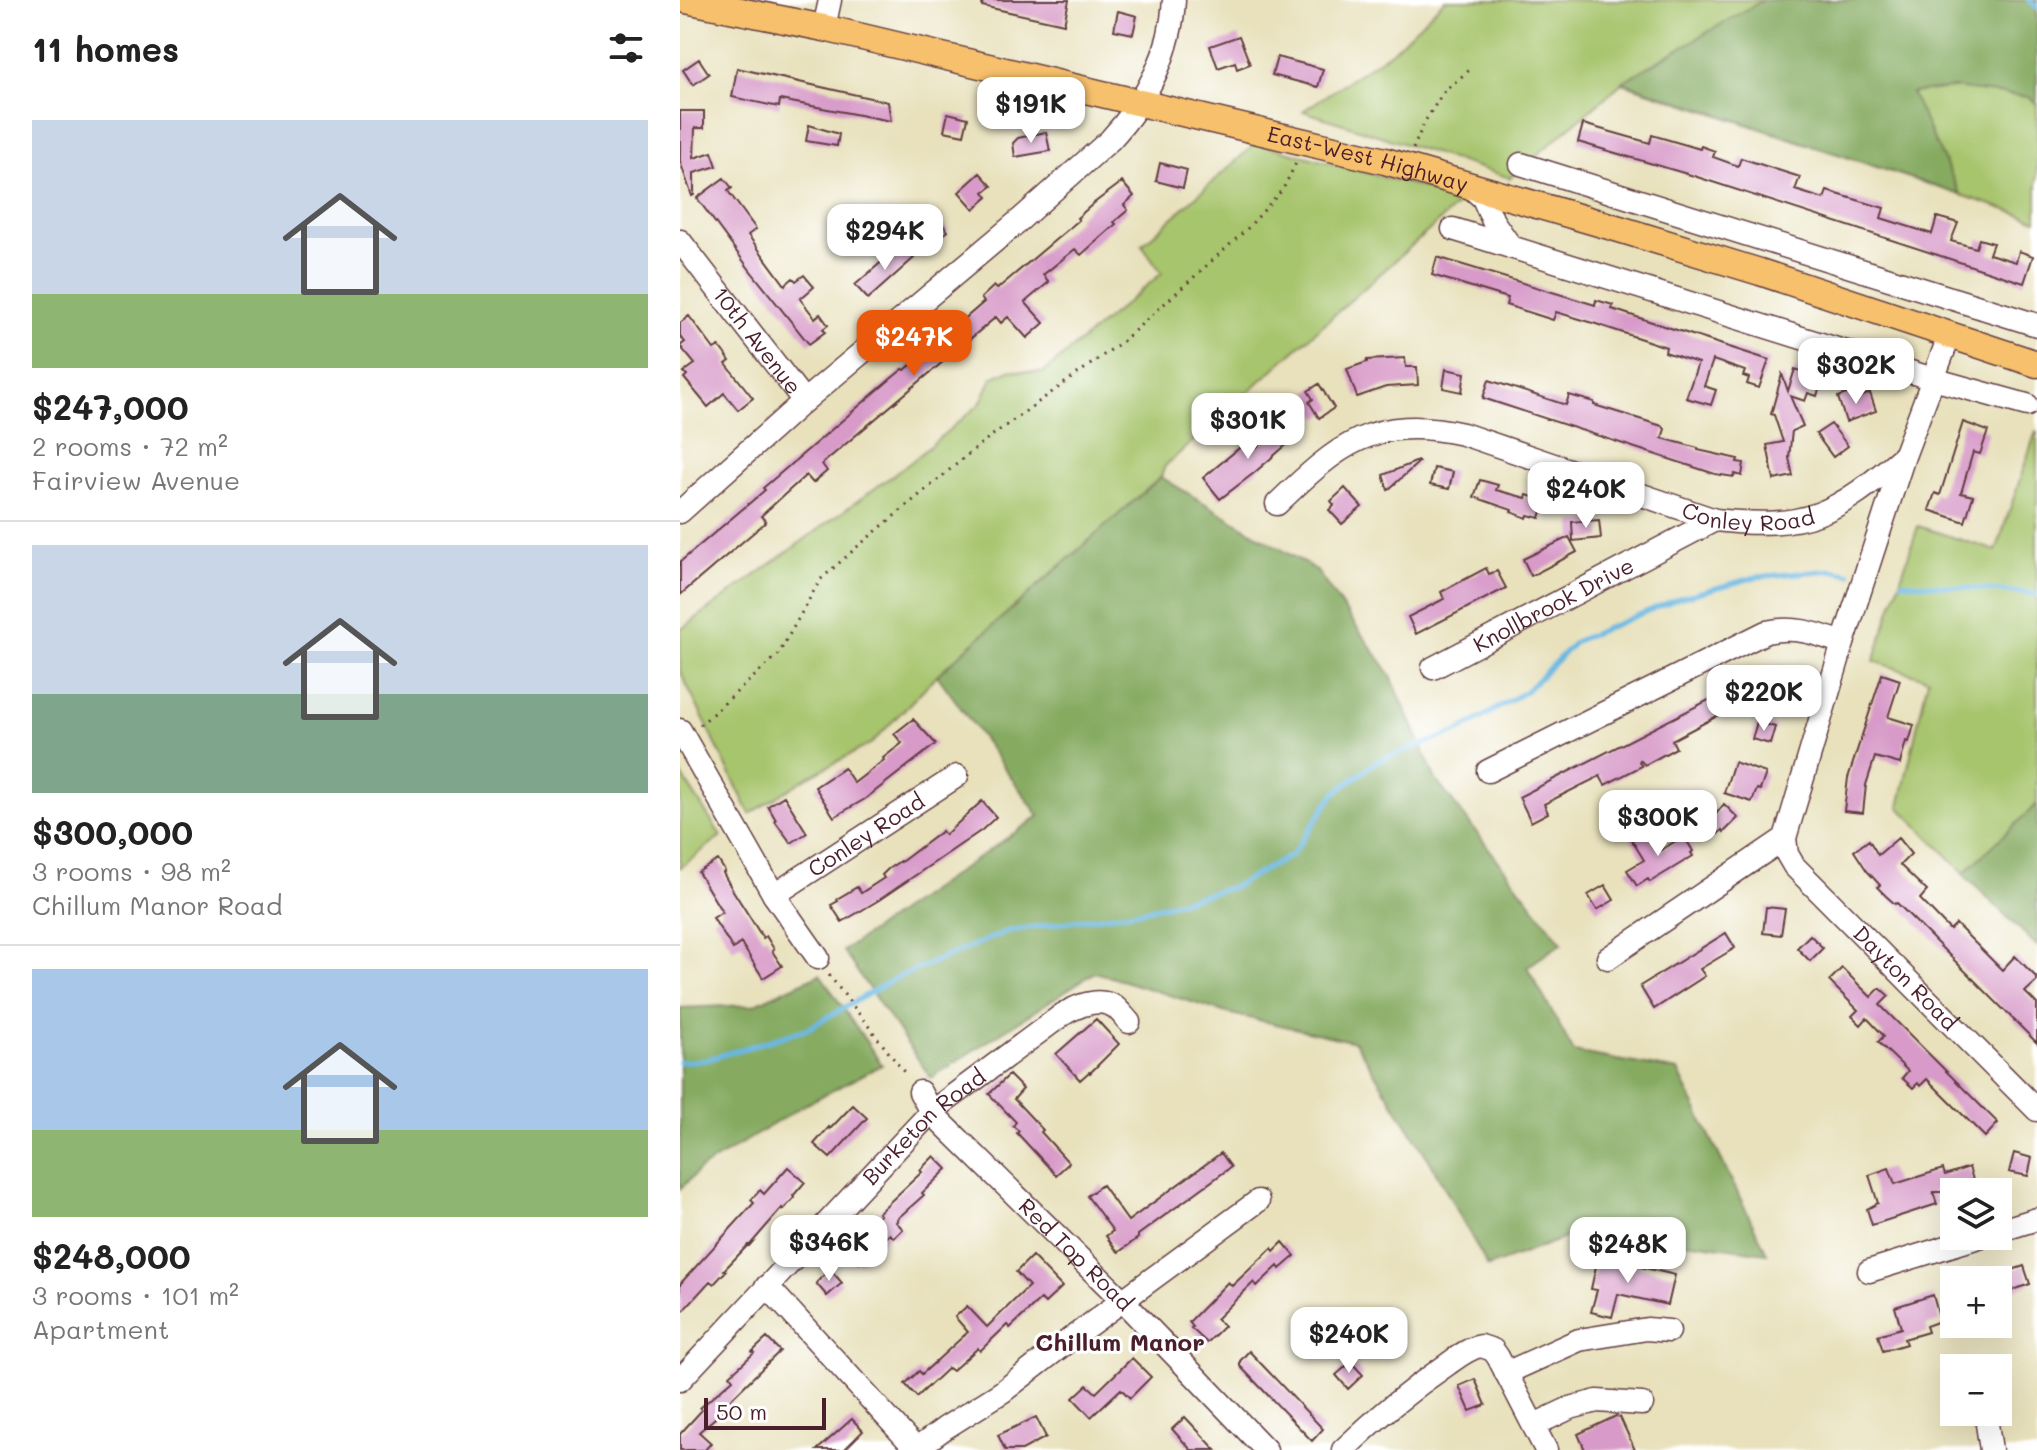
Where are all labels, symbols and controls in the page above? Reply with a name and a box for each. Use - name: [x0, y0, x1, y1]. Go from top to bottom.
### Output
- text: 11 homes: [32, 26, 179, 71]
- icon: filters: [604, 26, 648, 70]
- pin: $191K: [975, 77, 1087, 145]
- text: $191K: [995, 86, 1067, 120]
- street label: East-West Highway: [1265, 119, 1472, 198]
- icon: home: [268, 172, 412, 316]
- pin: $294K: [829, 204, 941, 272]
- text: $294K: [845, 213, 925, 247]
- street label: 10th Avenue: [707, 281, 808, 400]
- pin: $247K: [858, 310, 970, 378]
- text: $247K: [875, 319, 953, 353]
- pin: $302K: [1800, 338, 1912, 406]
- text: $302K: [1816, 347, 1896, 381]
- text: $247,000: [32, 384, 189, 429]
- pin: $301K: [1192, 393, 1304, 461]
- text: $301K: [1209, 402, 1287, 436]
- text: 2 rooms · 72 m²: [32, 429, 228, 463]
- pin: $240K: [1530, 462, 1642, 530]
- text: Fairview Avenue: [32, 463, 240, 497]
- text: $240K: [1546, 471, 1626, 505]
- street label: Conley Road: [1678, 495, 1818, 537]
- street label: Knollbrook Drive: [1468, 550, 1639, 658]
- icon: home: [268, 597, 412, 741]
- pin: $220K: [1708, 665, 1820, 733]
- text: $220K: [1725, 674, 1803, 708]
- street label: Conley Road: [802, 786, 930, 883]
- pin: $300K: [1602, 790, 1714, 858]
- text: $300K: [1617, 799, 1699, 833]
- text: $300,000: [32, 809, 193, 854]
- text: 3 rooms · 98 m²: [32, 854, 231, 888]
- text: Chillum Manor Road: [32, 888, 282, 922]
- street label: Dayton Road: [1847, 919, 1965, 1036]
- icon: home: [268, 1021, 412, 1165]
- street label: Burketon Road: [855, 1062, 991, 1191]
- map controls: [1940, 1178, 2012, 1426]
- button: layers: [1940, 1178, 2012, 1250]
- street label: Red Top Road: [1013, 1191, 1140, 1317]
- pin: $346K: [773, 1215, 885, 1283]
- pin: $248K: [1572, 1217, 1684, 1285]
- text: $346K: [789, 1224, 870, 1258]
- text: $248K: [1588, 1226, 1668, 1260]
- text: $248,000: [32, 1233, 191, 1278]
- button: +: [1940, 1266, 2012, 1338]
- text: 3 rooms · 101 m²: [32, 1278, 239, 1312]
- pin: $240K: [1293, 1307, 1405, 1375]
- text: Apartment: [32, 1312, 169, 1346]
- text: $240K: [1309, 1316, 1389, 1350]
- district label: Chillum Manor: [1035, 1326, 1205, 1357]
- button: −: [1940, 1354, 2012, 1426]
- scale bar: [704, 1394, 826, 1430]
- text: 50 m: [716, 1397, 767, 1426]

